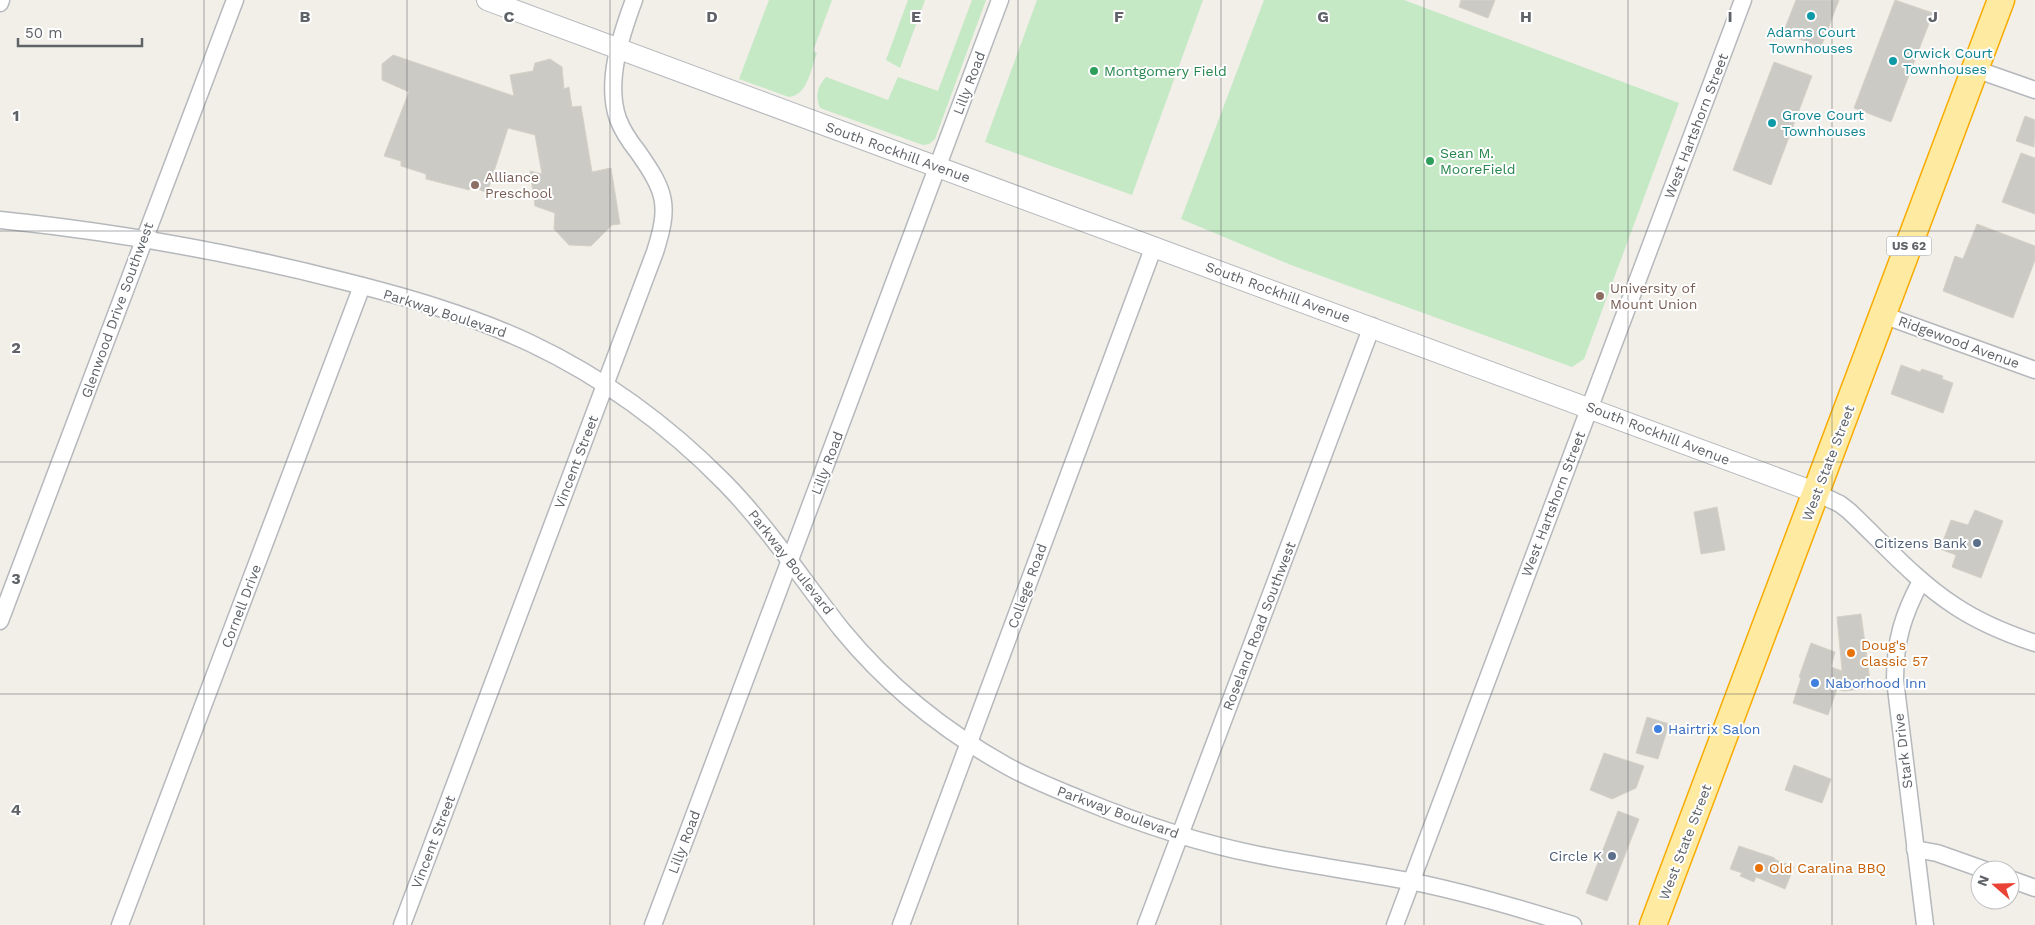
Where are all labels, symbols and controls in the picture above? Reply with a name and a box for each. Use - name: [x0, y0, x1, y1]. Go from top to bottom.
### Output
- text: B: [300, 7, 311, 26]
- text: C: [504, 7, 515, 26]
- text: D: [706, 7, 718, 26]
- text: E: [911, 7, 921, 26]
- text: F: [1114, 7, 1124, 26]
- text: G: [1317, 7, 1329, 26]
- text: H: [1520, 7, 1532, 26]
- text: I: [1727, 7, 1733, 26]
- text: J: [1928, 7, 1938, 26]
- marker: Adams Court Townhouses: [1805, 10, 1817, 22]
- scale bar: [18, 15, 141, 47]
- text: 50 m: [25, 24, 62, 42]
- place label: Adams Court Townhouses: [1766, 24, 1856, 56]
- place label: Orwick Court Townhouses: [1903, 45, 1993, 77]
- street label: Lilly Road: [950, 49, 988, 117]
- street label: West Hartshorn Street: [1661, 51, 1731, 201]
- marker: Orwick Court Townhouses: [1887, 55, 1899, 67]
- place label: Montgomery Field: [1104, 63, 1227, 79]
- marker: Montgomery Field: [1088, 65, 1100, 77]
- text: 1: [13, 106, 19, 125]
- place label: Grove Court Townhouses: [1782, 107, 1866, 139]
- marker: Grove Court Townhouses: [1766, 117, 1778, 129]
- street label: South Rockhill Avenue: [823, 118, 973, 186]
- place label: Sean M. MooreField: [1440, 145, 1516, 177]
- marker: Sean M. MooreField: [1424, 155, 1436, 167]
- place label: Alliance Preschool: [485, 169, 553, 201]
- marker: Alliance Preschool: [469, 179, 481, 191]
- street label: Glenwood Drive Southwest: [78, 220, 156, 400]
- road number: US 62: [1886, 237, 1932, 256]
- street label: South Rockhill Avenue: [1203, 258, 1353, 326]
- place label: University of Mount Union: [1610, 280, 1697, 312]
- street label: Parkway Boulevard: [381, 286, 509, 340]
- marker: University of Mount Union: [1594, 290, 1606, 302]
- street label: Ridgewood Avenue: [1896, 313, 2022, 371]
- text: 2: [11, 338, 21, 357]
- street label: South Rockhill Avenue: [1584, 398, 1732, 468]
- street label: West State Street: [1799, 403, 1857, 523]
- street label: Vincent Street: [551, 413, 601, 511]
- street label: Lilly Road: [808, 429, 846, 497]
- street label: West Hartshorn Street: [1518, 429, 1588, 579]
- street label: Parkway Boulevard: [745, 506, 837, 618]
- place label: Citizens Bank: [1874, 535, 1967, 551]
- marker: Citizens Bank: [1971, 537, 1983, 549]
- street label: Roseland Road Southwest: [1219, 539, 1299, 713]
- street label: College Road: [1004, 541, 1050, 631]
- street label: Cornell Drive: [218, 562, 264, 650]
- text: 3: [11, 569, 21, 588]
- place label: Doug's classic 57: [1861, 637, 1928, 669]
- marker: Doug's classic 57: [1845, 647, 1857, 659]
- place label: Naborhood Inn: [1825, 675, 1926, 691]
- marker: Naborhood Inn: [1809, 677, 1821, 689]
- street label: Stark Drive: [1890, 712, 1916, 790]
- place label: Hairtrix Salon: [1668, 721, 1761, 737]
- marker: Hairtrix Salon: [1652, 723, 1664, 735]
- street label: West State Street: [1656, 782, 1714, 902]
- street label: Parkway Boulevard: [1055, 783, 1181, 841]
- street label: Vincent Street: [408, 793, 458, 891]
- text: 4: [11, 800, 21, 819]
- street label: Lilly Road: [665, 808, 703, 876]
- place label: Circle K: [1549, 848, 1602, 864]
- marker: Circle K: [1606, 850, 1618, 862]
- place label: Old Caralina BBQ: [1769, 860, 1886, 876]
- north arrow: [1970, 860, 2020, 910]
- marker: Old Caralina BBQ: [1753, 862, 1765, 874]
- text: N: [1973, 873, 1992, 888]

